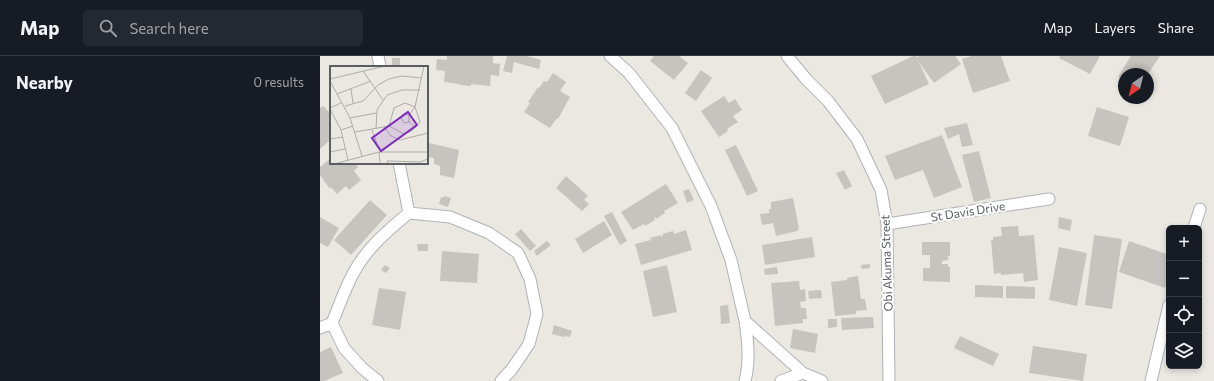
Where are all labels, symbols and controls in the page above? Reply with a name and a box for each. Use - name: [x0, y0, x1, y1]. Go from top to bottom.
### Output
- search box: [83, 10, 363, 46]
- text: Map: [20, 16, 59, 39]
- icon: search: [97, 17, 119, 39]
- text: Search here: [129, 19, 209, 37]
- text: Map: [1044, 19, 1072, 36]
- text: Layers: [1094, 19, 1136, 36]
- text: Share: [1158, 19, 1194, 36]
- inset map: [330, 66, 428, 164]
- north arrow: [1118, 68, 1154, 104]
- text: Nearby: [16, 72, 73, 93]
- text: 0 results: [253, 74, 304, 90]
- street label: St Davis Drive: [930, 198, 1006, 224]
- street label: Obi Akuma Street: [877, 214, 895, 312]
- map controls: [1166, 225, 1202, 369]
- button: +: [1166, 225, 1202, 261]
- button: −: [1166, 261, 1202, 297]
- button: locate: [1166, 297, 1202, 333]
- button: layers: [1166, 333, 1202, 369]

